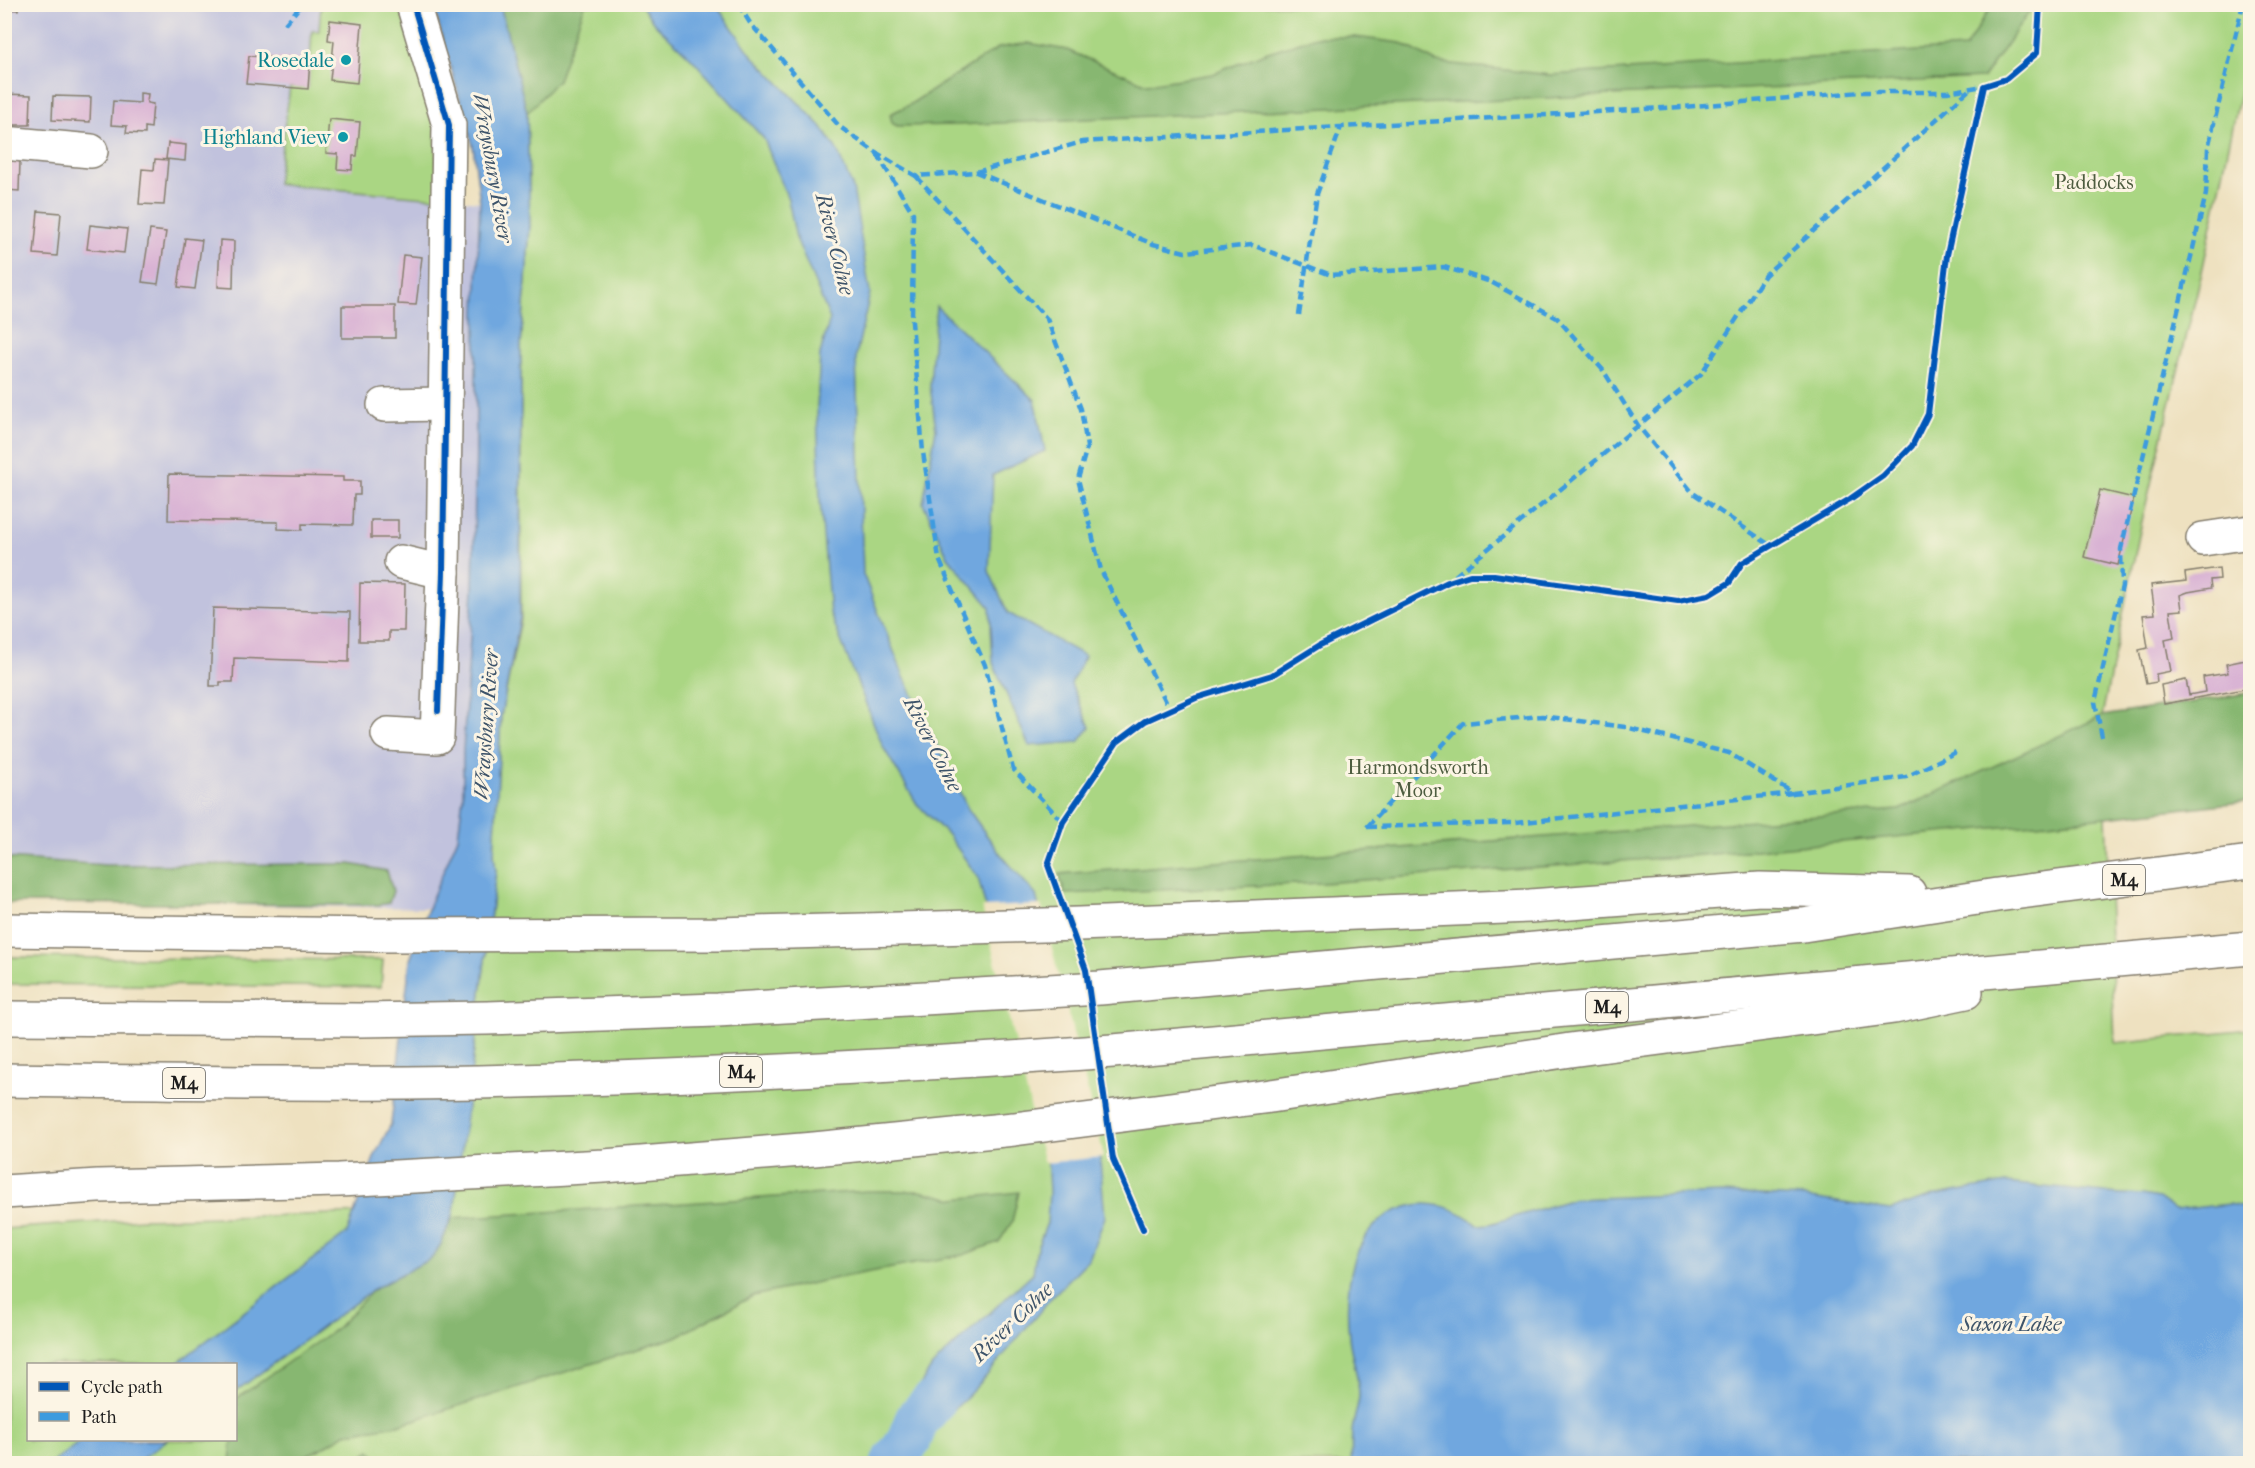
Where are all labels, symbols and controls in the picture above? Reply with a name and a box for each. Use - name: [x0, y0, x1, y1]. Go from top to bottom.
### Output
- place label: Rosedale: [257, 49, 334, 72]
- marker: Rosedale: [339, 53, 353, 67]
- water label: Wraysbury River: [468, 92, 518, 246]
- place label: Highland View: [203, 126, 332, 149]
- marker: Highland View: [336, 130, 350, 144]
- park label: Paddocks: [2054, 171, 2134, 194]
- water label: River Colne: [810, 189, 859, 298]
- water label: Wraysbury River: [469, 646, 503, 800]
- water label: River Colne: [898, 691, 967, 796]
- park label: Harmondsworth Moor: [1347, 756, 1489, 802]
- road number: M4: [2103, 865, 2145, 895]
- road number: M4: [1586, 992, 1628, 1022]
- road number: M4: [720, 1057, 762, 1087]
- road number: M4: [163, 1068, 205, 1098]
- water label: River Colne: [965, 1277, 1058, 1368]
- water label: Saxon Lake: [1959, 1312, 2062, 1336]
- legend: [27, 1363, 237, 1441]
- text: Cycle path: [81, 1377, 162, 1398]
- text: Path: [81, 1407, 117, 1428]

